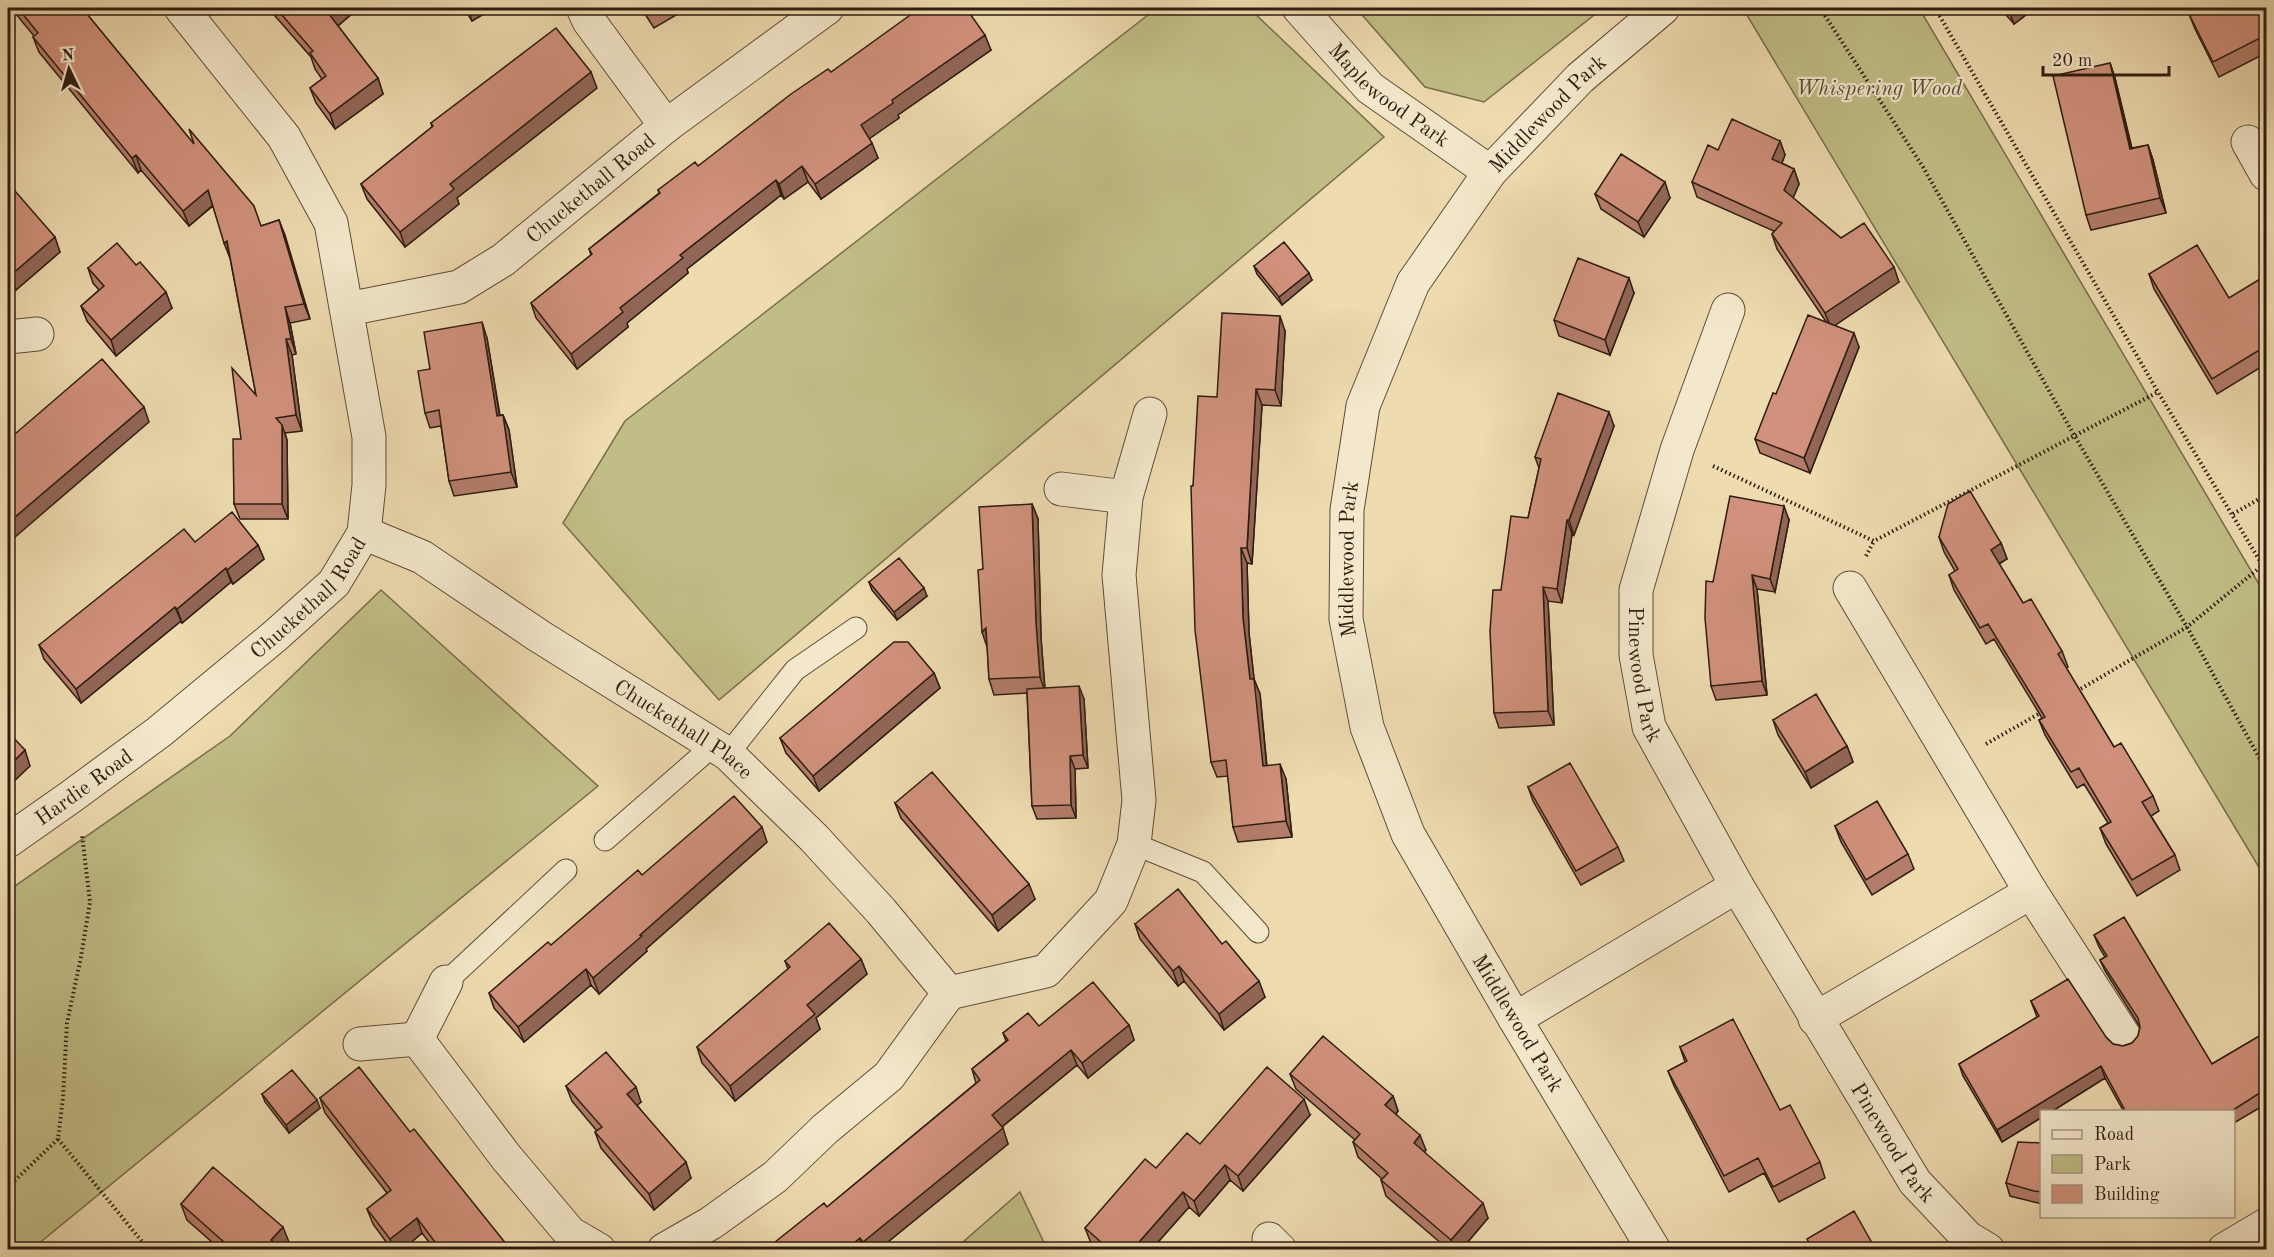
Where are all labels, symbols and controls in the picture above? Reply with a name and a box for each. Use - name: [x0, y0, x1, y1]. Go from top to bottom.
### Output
- north arrow: [39, 39, 99, 99]
- scale bar: [2043, 39, 2169, 77]
- street label: Maplewood Park: [1324, 40, 1452, 152]
- text: N: [61, 47, 75, 65]
- street label: Middlewood Park: [1486, 52, 1611, 178]
- text: 20 m: [2052, 52, 2092, 70]
- park label: Whispering Wood: [1796, 79, 1963, 100]
- street label: Chuckethall Road: [523, 130, 660, 248]
- street label: Middlewood Park: [1337, 479, 1363, 639]
- street label: Chuckethall Road: [247, 534, 371, 664]
- street label: Pinewood Park: [1623, 606, 1664, 747]
- street label: Chuckethall Place: [610, 677, 756, 784]
- street label: Hardie Road: [32, 746, 137, 830]
- street label: Middlewood Park: [1467, 951, 1566, 1096]
- street label: Pinewood Park: [1846, 1080, 1938, 1207]
- legend: [2040, 1110, 2235, 1218]
- text: Road: [2094, 1126, 2134, 1144]
- text: Park: [2094, 1156, 2131, 1174]
- text: Building: [2094, 1186, 2160, 1204]

